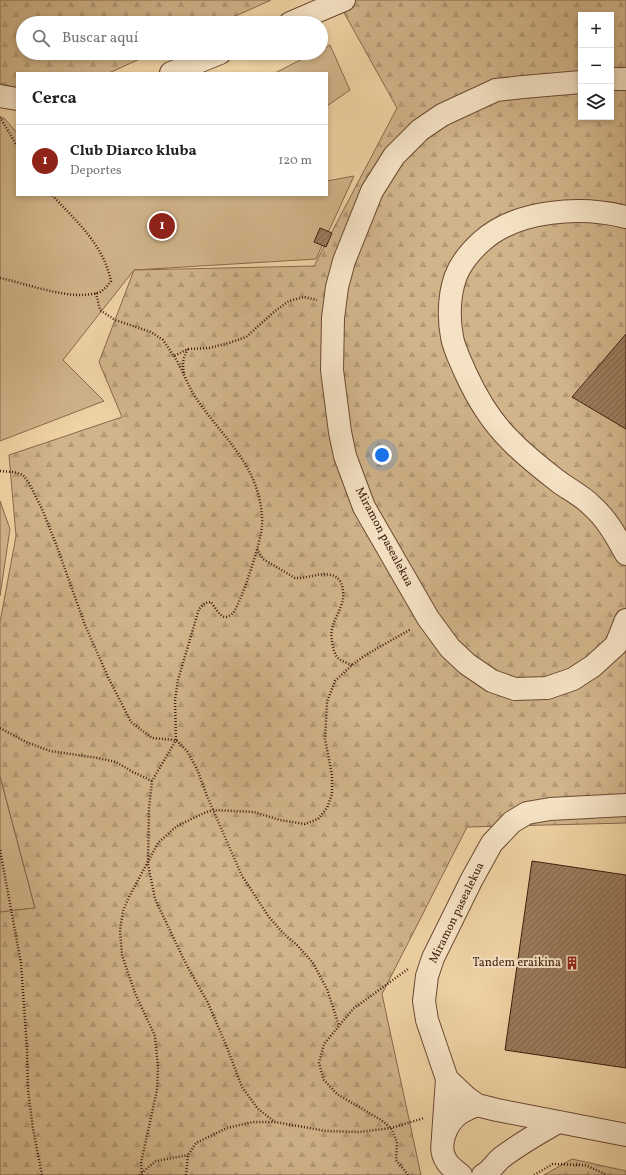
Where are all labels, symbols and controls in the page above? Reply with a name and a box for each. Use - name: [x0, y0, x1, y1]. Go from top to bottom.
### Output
- map controls: [578, 12, 614, 120]
- button: +: [578, 12, 614, 48]
- search box: [16, 16, 328, 60]
- icon: search: [30, 27, 52, 49]
- text: Buscar aquí: [62, 28, 138, 49]
- button: −: [578, 48, 614, 84]
- button: layers: [578, 84, 614, 120]
- text: Cerca: [32, 87, 77, 110]
- text: Club Diarco kluba: [70, 141, 197, 162]
- text: 1: [42, 152, 48, 170]
- text: 120 m: [278, 152, 312, 170]
- text: Deportes: [70, 162, 122, 180]
- pin: 1: [149, 211, 175, 241]
- your location: [372, 445, 392, 465]
- street label: Miramon pasealekua: [351, 484, 417, 590]
- street label: Miramon pasealekua: [426, 860, 488, 966]
- place label: Tandem eraikina: [472, 955, 561, 971]
- building icon: Tandem eraikina: [564, 955, 580, 971]

